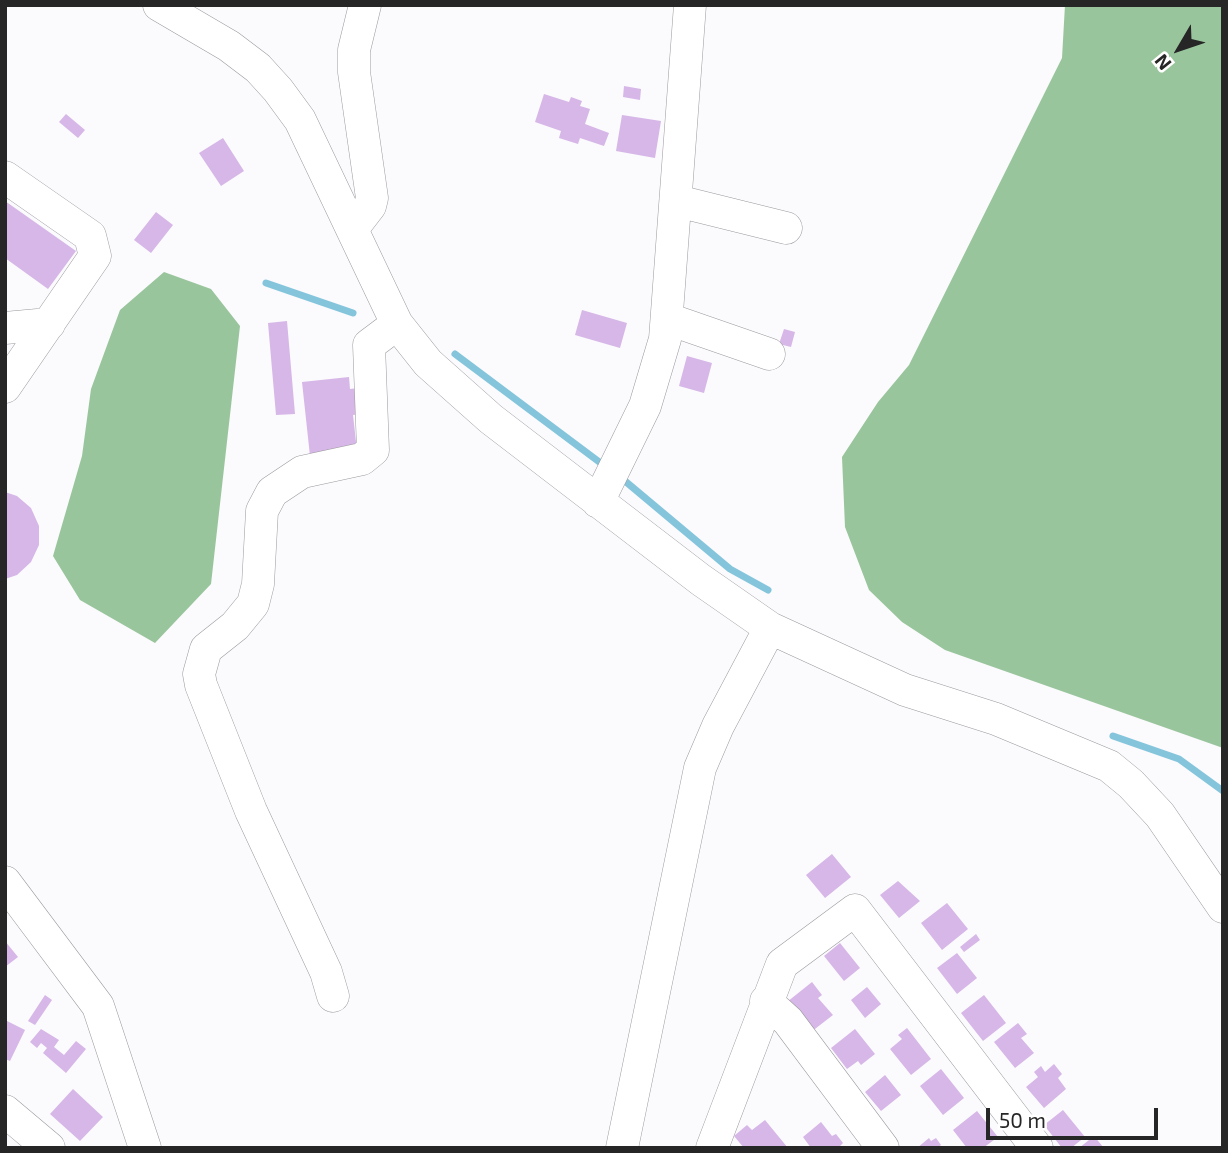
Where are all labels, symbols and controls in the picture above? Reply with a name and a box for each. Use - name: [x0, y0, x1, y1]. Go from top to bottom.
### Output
- north arrow: [1144, 14, 1214, 84]
- text: N: [1149, 50, 1176, 75]
- scale bar: [990, 1094, 1162, 1138]
- text: 50 m: [999, 1107, 1046, 1132]

